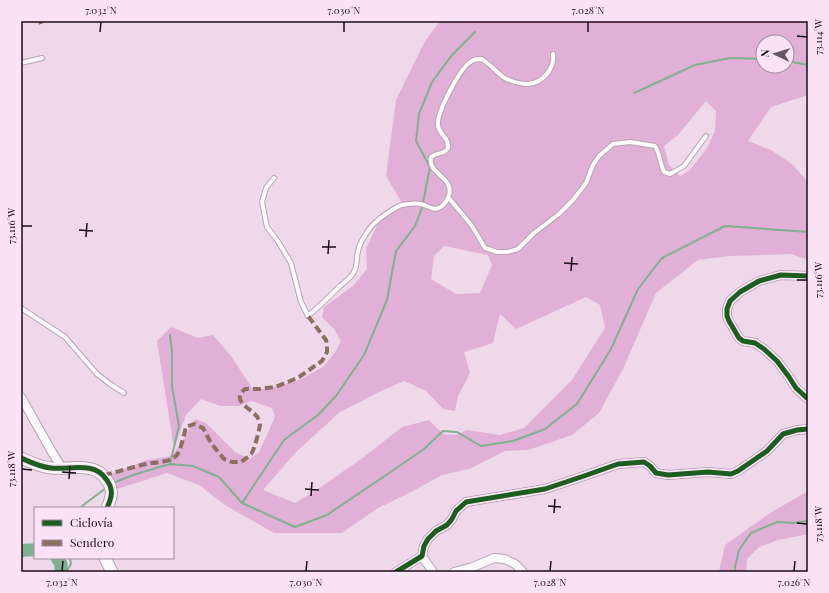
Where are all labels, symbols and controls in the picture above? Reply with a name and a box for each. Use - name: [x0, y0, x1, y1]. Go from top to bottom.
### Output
- text: 7.032°N: [85, 3, 117, 17]
- text: 7.030°N: [328, 3, 360, 17]
- text: 7.028°N: [572, 3, 604, 17]
- text: 73.114°W: [811, 18, 825, 55]
- north arrow: [755, 34, 795, 74]
- text: N: [757, 49, 772, 58]
- text: 73.116°W: [4, 207, 18, 244]
- text: 73.116°W: [811, 261, 825, 298]
- text: 73.118°W: [4, 450, 18, 487]
- text: 73.118°W: [811, 505, 825, 542]
- legend: [34, 507, 174, 559]
- text: Ciclovía: [70, 514, 113, 530]
- text: Sendero: [70, 534, 115, 550]
- text: 7.032°N: [46, 575, 78, 589]
- text: 7.030°N: [290, 575, 322, 589]
- text: 7.028°N: [534, 575, 566, 589]
- text: 7.026°N: [778, 575, 810, 589]

